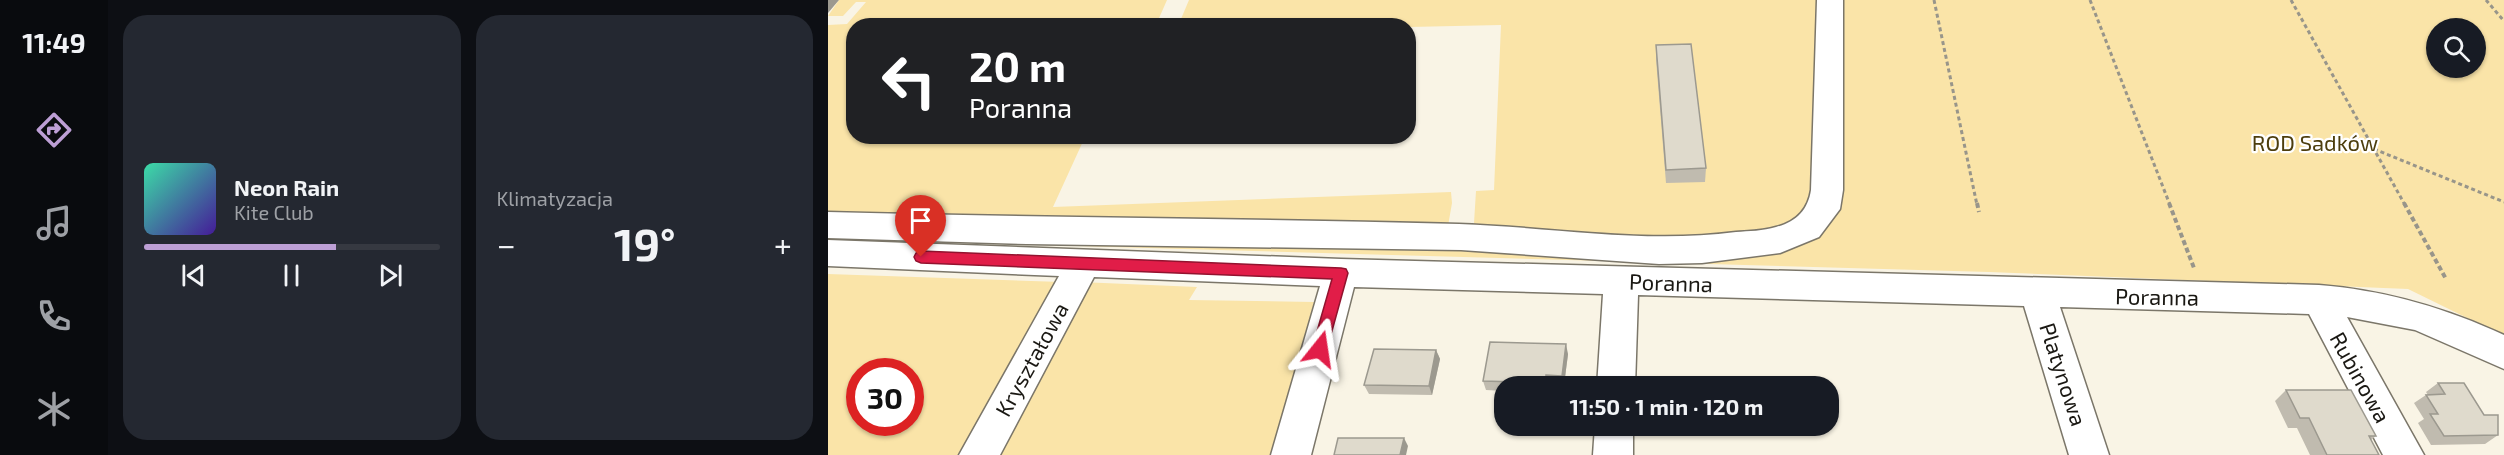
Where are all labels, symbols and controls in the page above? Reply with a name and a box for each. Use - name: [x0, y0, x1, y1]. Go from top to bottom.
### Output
- map controls: [2426, 18, 2486, 78]
- button: search: [2426, 18, 2486, 78]
- text: 11:49: [22, 26, 86, 58]
- text: 20 m: [969, 40, 1066, 90]
- icon: left: [870, 42, 948, 120]
- text: Poranna: [969, 91, 1072, 123]
- icon: directions: [33, 109, 75, 151]
- park label: ROD Sadków: [2252, 129, 2378, 155]
- text: Neon Rain: [234, 174, 339, 200]
- text: Klimatyzacja: [497, 186, 613, 210]
- pin: [895, 195, 946, 257]
- text: Kite Club: [234, 200, 314, 224]
- icon: music: [33, 202, 75, 244]
- icon: arrive: [904, 204, 937, 237]
- text: 19°: [614, 216, 676, 270]
- text: −: [497, 224, 516, 264]
- text: +: [774, 224, 792, 264]
- icon: previous: [177, 259, 210, 292]
- icon: pause: [275, 259, 308, 292]
- icon: next: [374, 259, 407, 292]
- street label: Poranna: [1629, 268, 1713, 296]
- street label: Poranna: [2115, 282, 2199, 310]
- icon: phone: [33, 295, 75, 337]
- street label: Kryształowa: [989, 298, 1073, 420]
- position arrow: [1288, 317, 1352, 381]
- street label: Platynowa: [2035, 319, 2093, 429]
- street label: Rubinowa: [2326, 327, 2396, 427]
- speed limit sign: 30: [846, 358, 924, 436]
- icon: climate: [33, 388, 75, 430]
- text: 11:50 · 1 min · 120 m: [1570, 393, 1763, 419]

